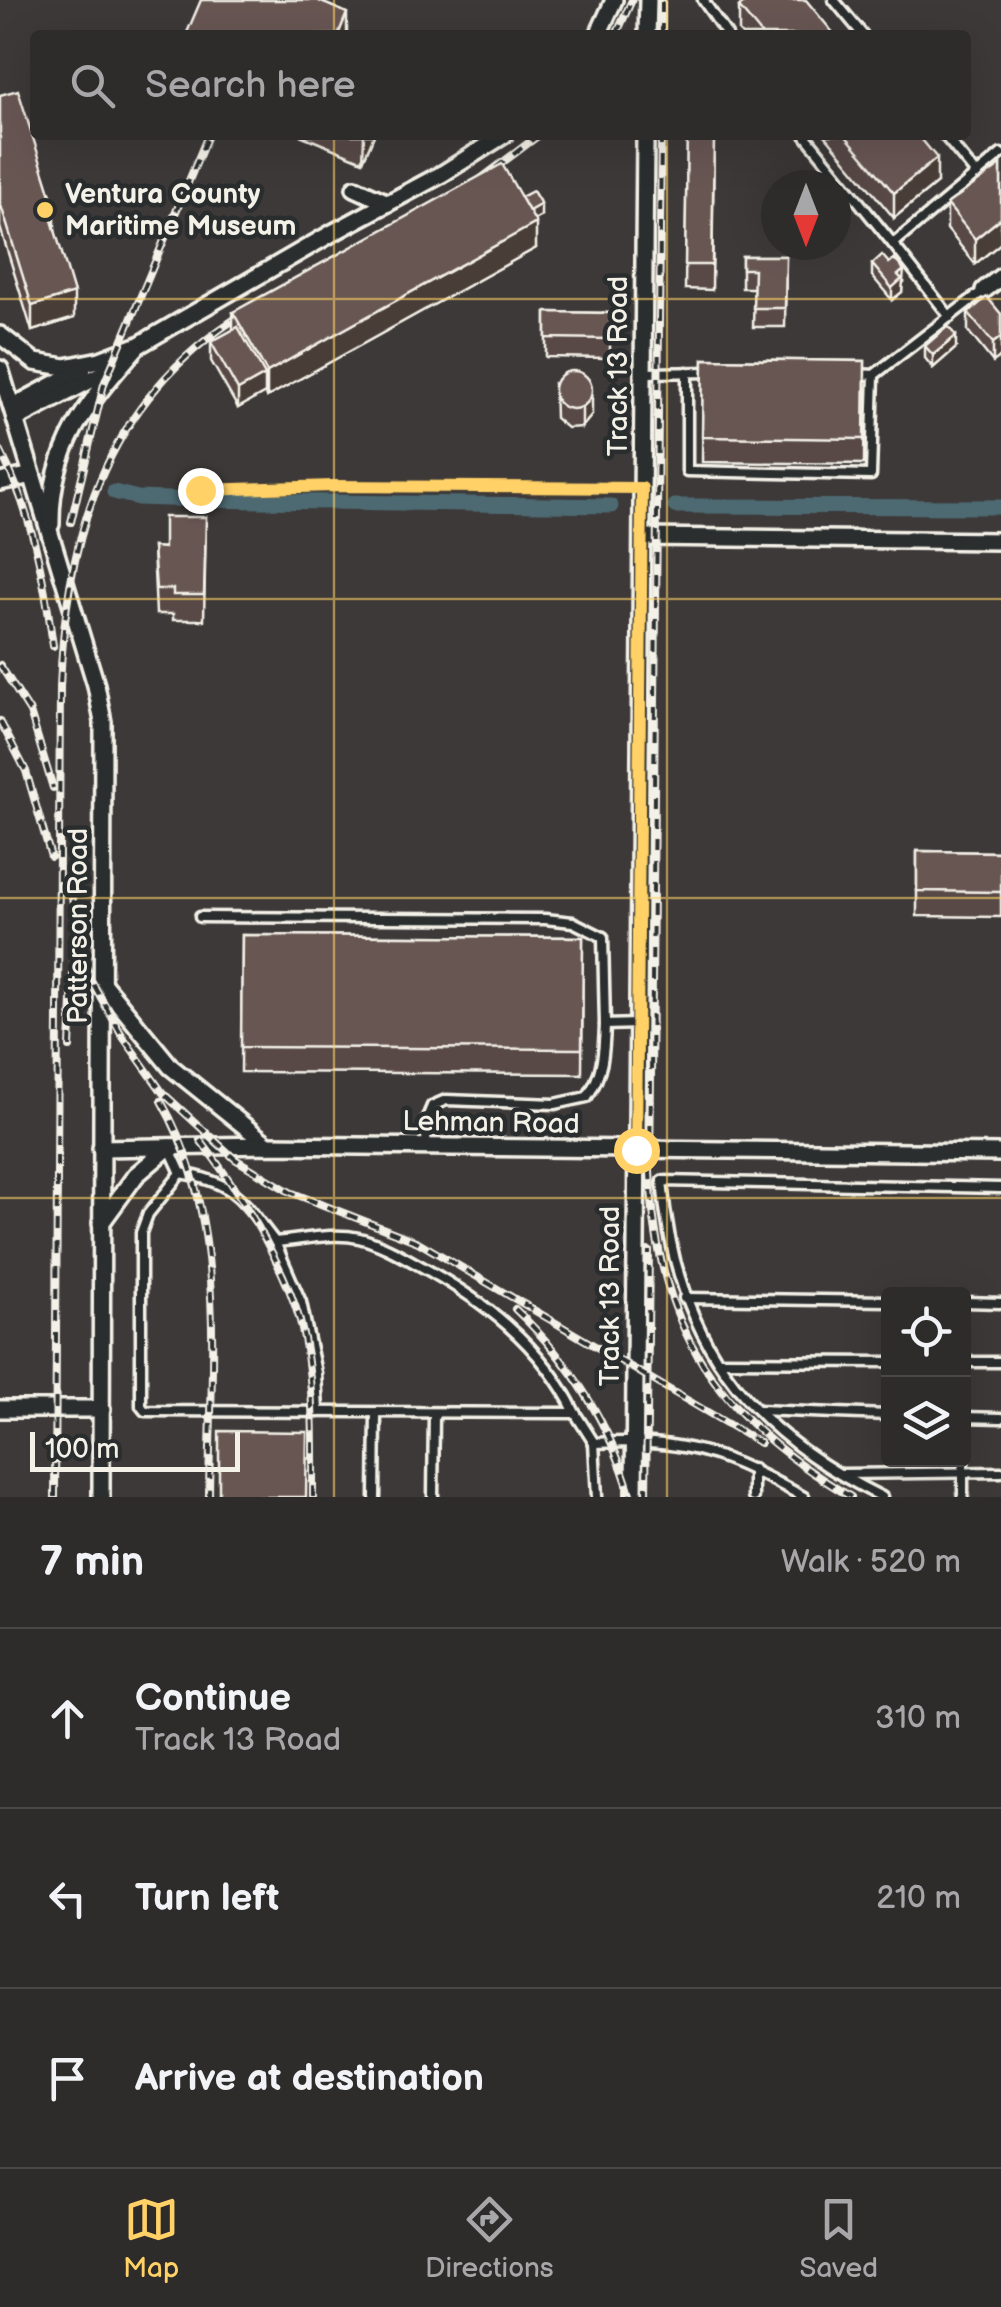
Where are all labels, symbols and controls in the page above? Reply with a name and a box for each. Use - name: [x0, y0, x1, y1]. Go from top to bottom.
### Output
- search box: [30, 30, 971, 140]
- icon: search: [65, 58, 120, 113]
- text: Search here: [145, 63, 356, 108]
- north arrow: [761, 170, 851, 260]
- place label: Ventura County Maritime Museum: [65, 178, 296, 243]
- marker: Ventura County Maritime Museum: [34, 199, 56, 221]
- street label: Track 13 Road: [602, 276, 635, 456]
- route end: [178, 468, 224, 514]
- street label: Patterson Road: [62, 828, 95, 1024]
- street label: Lehman Road: [402, 1105, 580, 1141]
- route start: [614, 1128, 660, 1174]
- street label: Track 13 Road: [594, 1206, 627, 1386]
- map controls: [881, 1287, 971, 1467]
- button: locate: [881, 1287, 971, 1377]
- button: layers: [881, 1377, 971, 1467]
- scale bar: [30, 1427, 240, 1472]
- text: 100 m: [45, 1433, 119, 1466]
- text: 7 min: [40, 1537, 144, 1588]
- text: Walk · 520 m: [781, 1543, 961, 1582]
- text: Continue: [135, 1676, 291, 1721]
- icon: ahead: [40, 1691, 95, 1746]
- text: 310 m: [875, 1699, 961, 1738]
- text: Track 13 Road: [135, 1721, 341, 1760]
- icon: left: [40, 1871, 95, 1926]
- text: Turn left: [135, 1876, 279, 1921]
- text: 210 m: [876, 1879, 961, 1918]
- icon: arrive: [40, 2051, 95, 2106]
- text: Arrive at destination: [135, 2056, 484, 2101]
- tab: Map: [123, 2192, 179, 2285]
- tab: Directions: [425, 2192, 554, 2285]
- tab: Saved: [800, 2192, 878, 2285]

